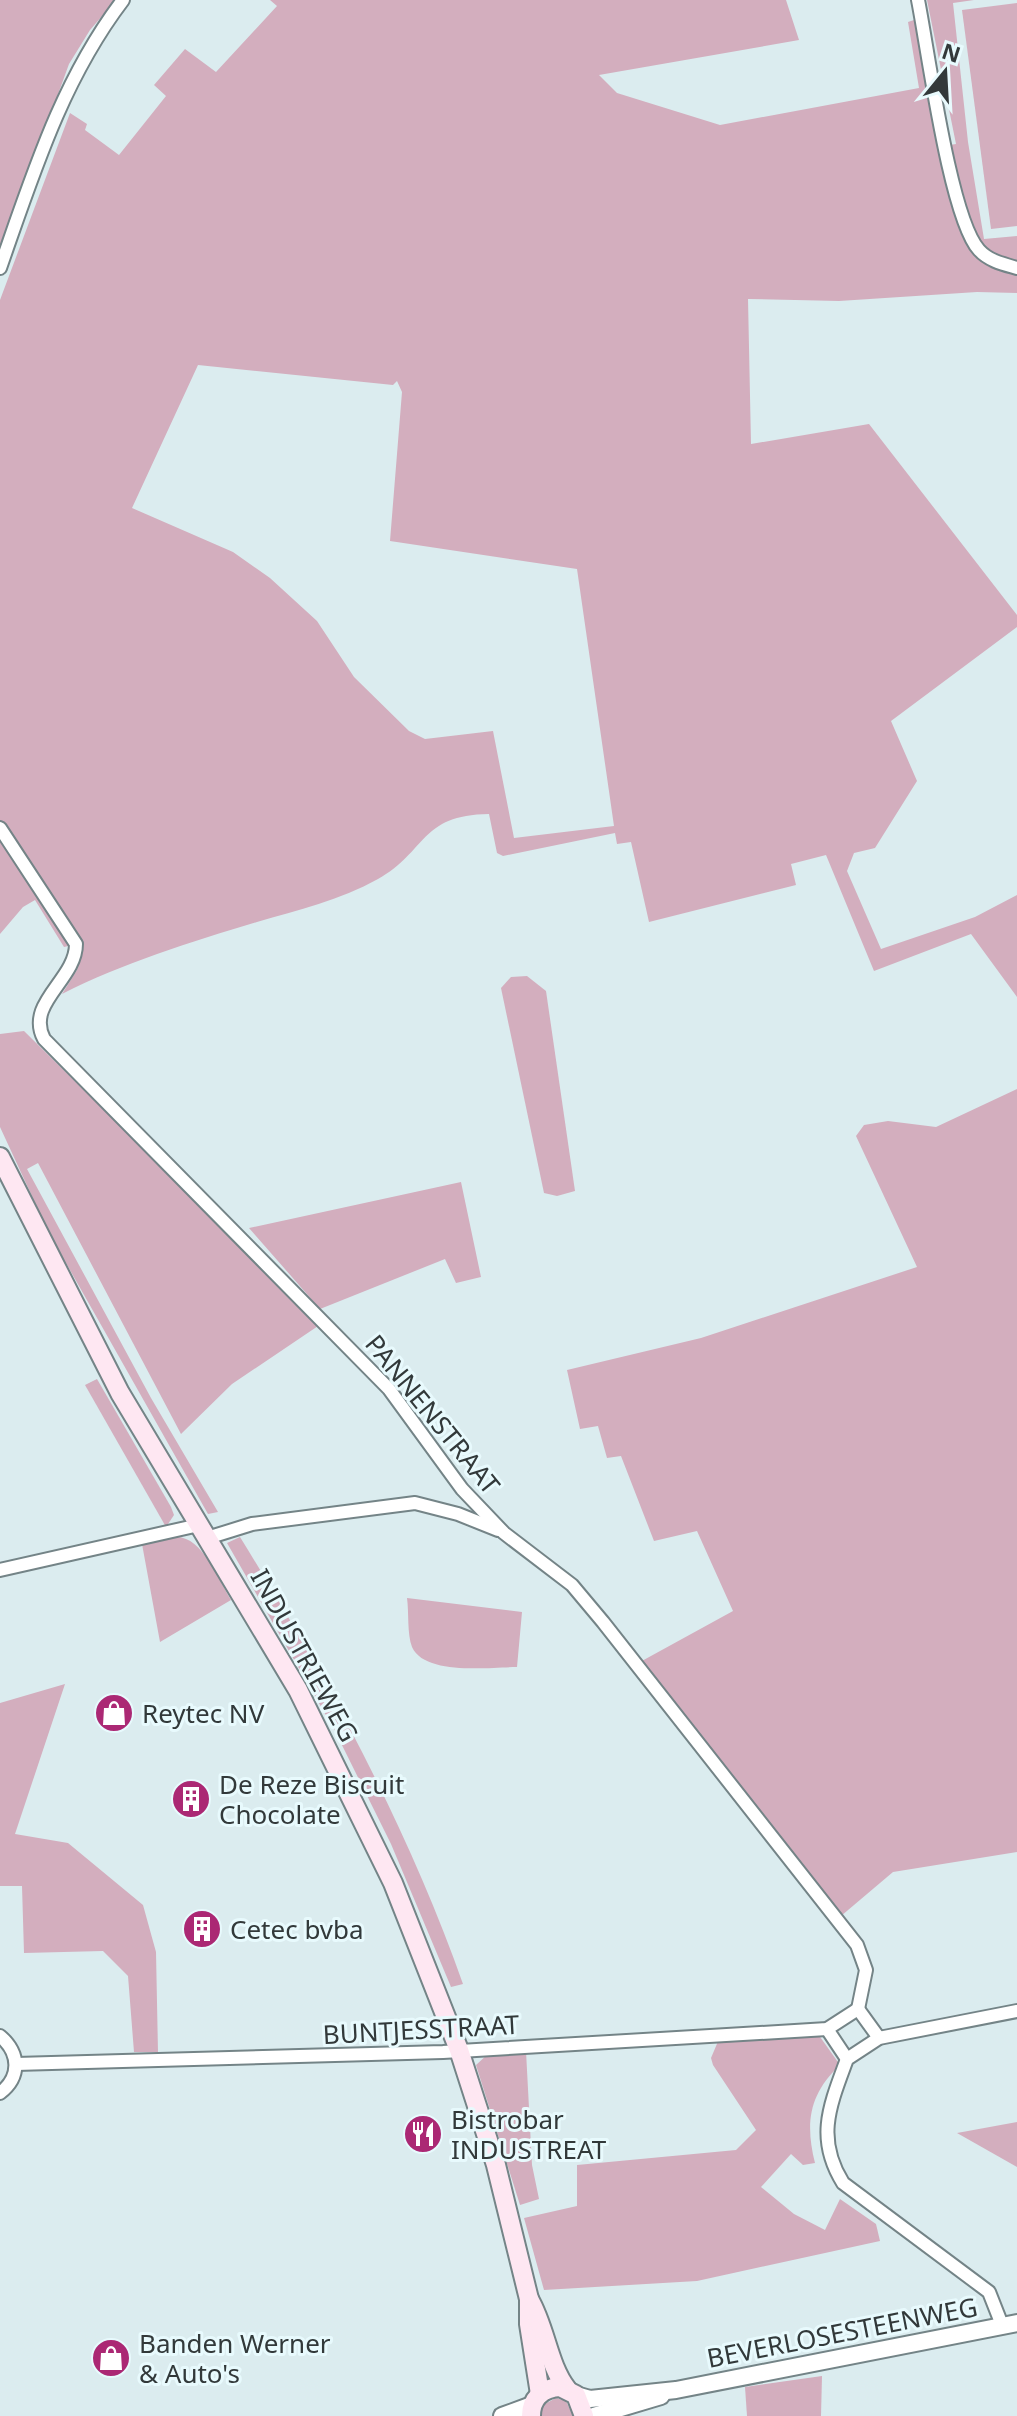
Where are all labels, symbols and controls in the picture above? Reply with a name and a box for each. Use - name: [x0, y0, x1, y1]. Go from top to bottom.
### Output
- north arrow: [905, 32, 985, 112]
- text: N: [938, 35, 965, 69]
- street label: PANNENSTRAAT: [357, 1327, 509, 1502]
- street label: INDUSTRIEWEG: [243, 1562, 367, 1748]
- shop icon: Reytec NV: [93, 1692, 135, 1734]
- place label: Reytec NV: [142, 1695, 265, 1731]
- place label: De Reze Biscuit Chocolate: [219, 1766, 404, 1832]
- building icon: De Reze Biscuit Chocolate: [170, 1778, 212, 1820]
- building icon: Cetec bvba: [181, 1908, 223, 1950]
- place label: Cetec bvba: [230, 1911, 364, 1947]
- street label: BUNTJESSTRAAT: [322, 2006, 521, 2052]
- place label: Bistrobar INDUSTREAT: [451, 2101, 607, 2167]
- restaurant icon: Bistrobar INDUSTREAT: [402, 2113, 444, 2155]
- street label: BEVERLOSESTEENWEG: [704, 2288, 980, 2376]
- place label: Banden Werner & Auto's: [139, 2325, 331, 2391]
- shop icon: Banden Werner & Auto's: [90, 2337, 132, 2379]

